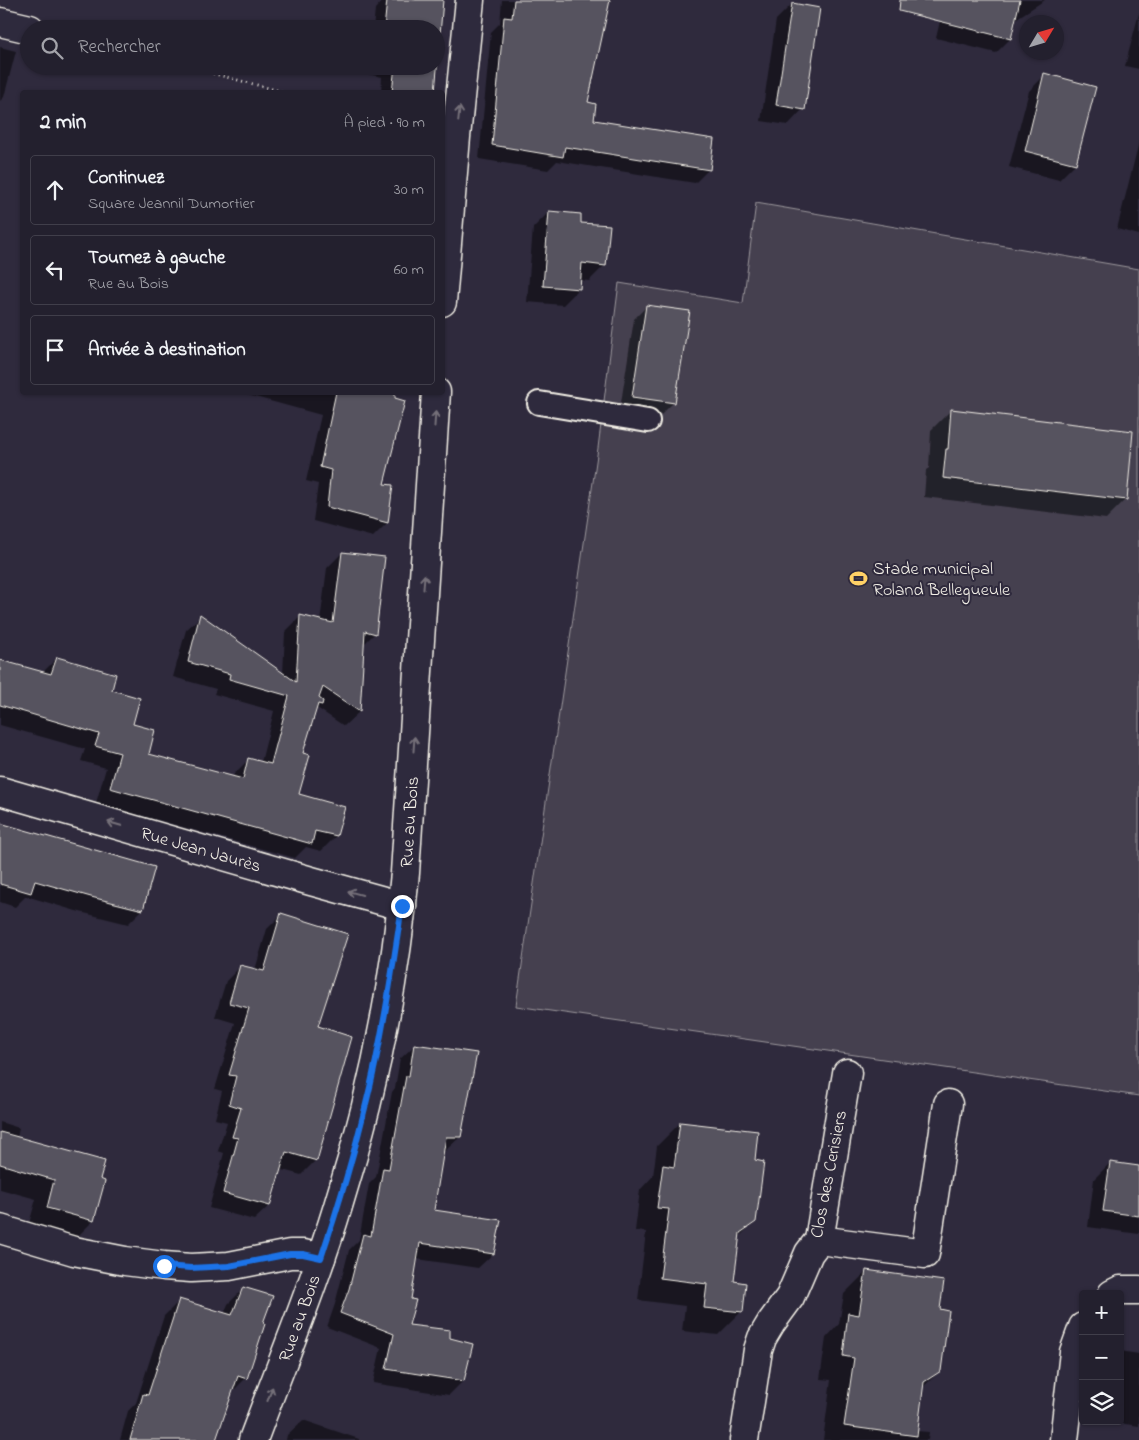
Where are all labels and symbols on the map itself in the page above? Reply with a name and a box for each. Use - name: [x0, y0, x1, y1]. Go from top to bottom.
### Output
- north arrow: [1019, 15, 1064, 60]
- one-way arrow: [454, 106, 463, 122]
- one-way arrow: [430, 412, 439, 428]
- place label: Stade municipal Roland Bellegueule: [873, 557, 1011, 605]
- sports icon: Stade municipal Roland Bellegueule: [849, 568, 869, 588]
- one-way arrow: [420, 574, 429, 590]
- one-way arrow: [409, 736, 418, 752]
- street label: Rue au Bois: [395, 776, 427, 868]
- one-way arrow: [107, 819, 123, 829]
- street label: Rue Jean Jaurès: [137, 821, 264, 881]
- one-way arrow: [348, 888, 364, 897]
- route end: [391, 895, 414, 918]
- street label: Clos des Cerisiers: [805, 1108, 855, 1241]
- route start: [153, 1255, 176, 1278]
- street label: Rue au Bois: [273, 1271, 329, 1366]
- one-way arrow: [266, 1387, 275, 1403]

